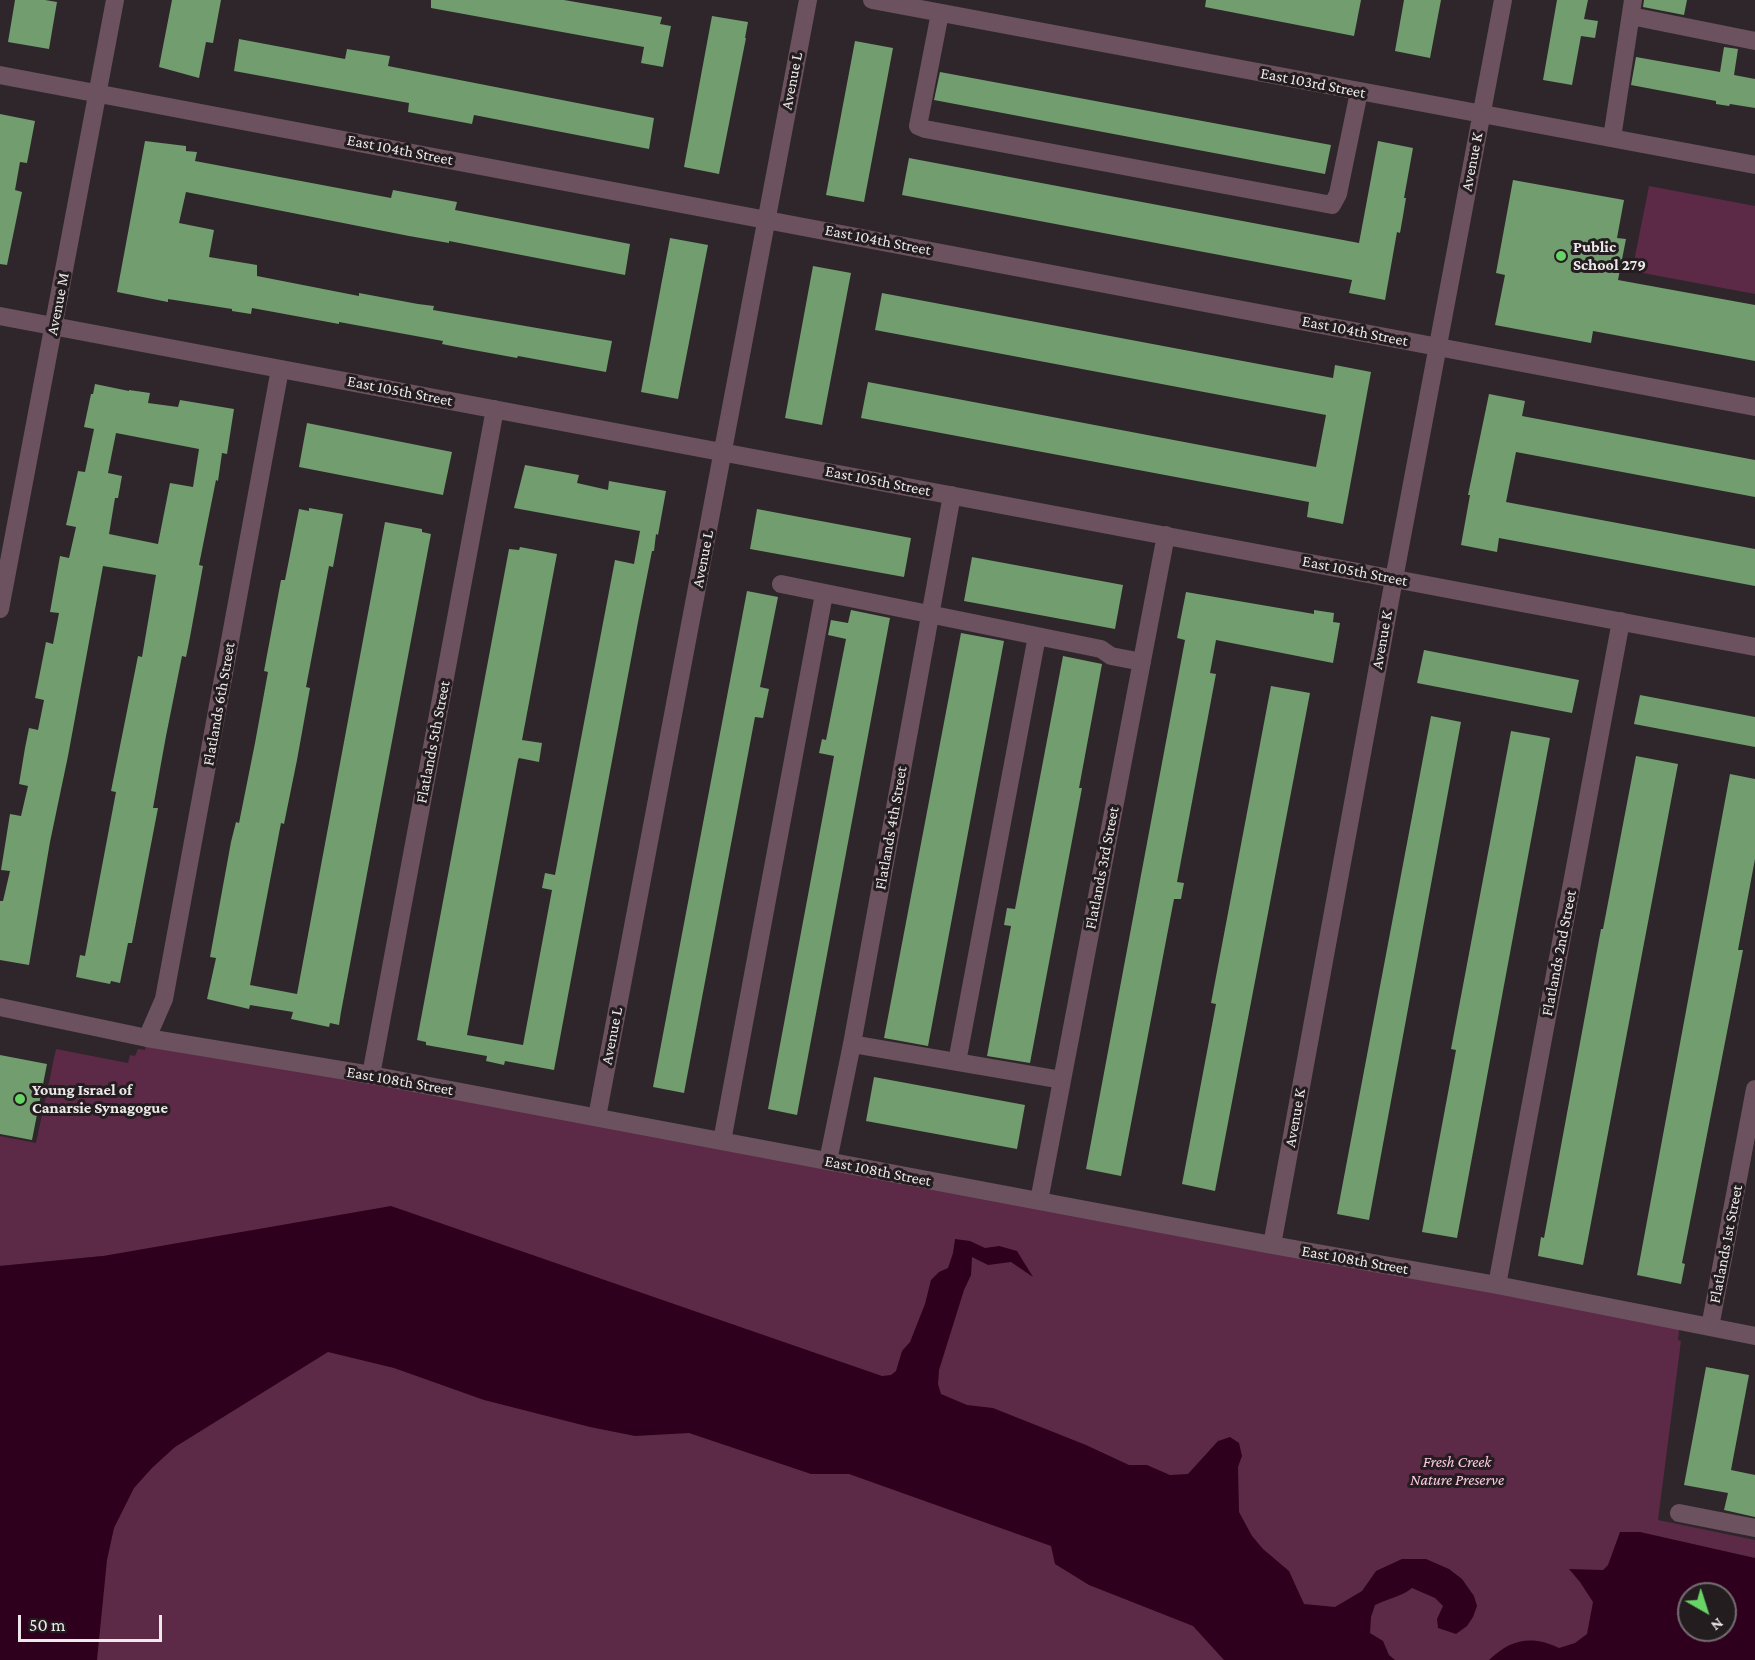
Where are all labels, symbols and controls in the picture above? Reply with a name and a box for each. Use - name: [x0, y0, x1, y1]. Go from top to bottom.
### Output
- street label: Avenue L: [777, 51, 807, 111]
- street label: East 103rd Street: [1259, 63, 1367, 103]
- street label: East 104th Street: [345, 130, 455, 170]
- street label: Avenue K: [1457, 131, 1487, 193]
- street label: East 104th Street: [823, 220, 933, 260]
- place label: Public School 279: [1573, 237, 1646, 275]
- marker: Public School 279: [1554, 249, 1568, 263]
- street label: Avenue M: [43, 271, 73, 337]
- street label: East 104th Street: [1300, 311, 1410, 351]
- street label: East 105th Street: [346, 371, 454, 411]
- street label: East 105th Street: [824, 461, 932, 501]
- street label: Avenue L: [688, 529, 718, 589]
- street label: East 105th Street: [1301, 551, 1409, 591]
- street label: Avenue K: [1367, 609, 1397, 671]
- street label: Flatlands 6th Street: [199, 641, 239, 767]
- street label: Flatlands 5th Street: [412, 679, 454, 805]
- street label: Flatlands 4th Street: [871, 765, 911, 891]
- street label: Flatlands 3rd Street: [1081, 805, 1123, 931]
- street label: Flatlands 2nd Street: [1537, 888, 1581, 1018]
- street label: Avenue L: [597, 1006, 627, 1066]
- street label: East 108th Street: [345, 1062, 455, 1100]
- place label: Young Israel of Canarsie Synagogue: [32, 1080, 168, 1118]
- street label: Avenue K: [1280, 1087, 1310, 1149]
- marker: Young Israel of Canarsie Synagogue: [13, 1092, 27, 1106]
- street label: East 108th Street: [823, 1151, 933, 1191]
- street label: Flatlands 1st Street: [1705, 1183, 1747, 1305]
- street label: East 108th Street: [1300, 1241, 1410, 1279]
- park label: Fresh Creek Nature Preserve: [1410, 1452, 1504, 1490]
- north arrow: [1677, 1582, 1737, 1642]
- scale bar: [21, 1603, 165, 1641]
- text: 50 m: [29, 1615, 66, 1635]
- text: N: [1708, 1615, 1727, 1635]

